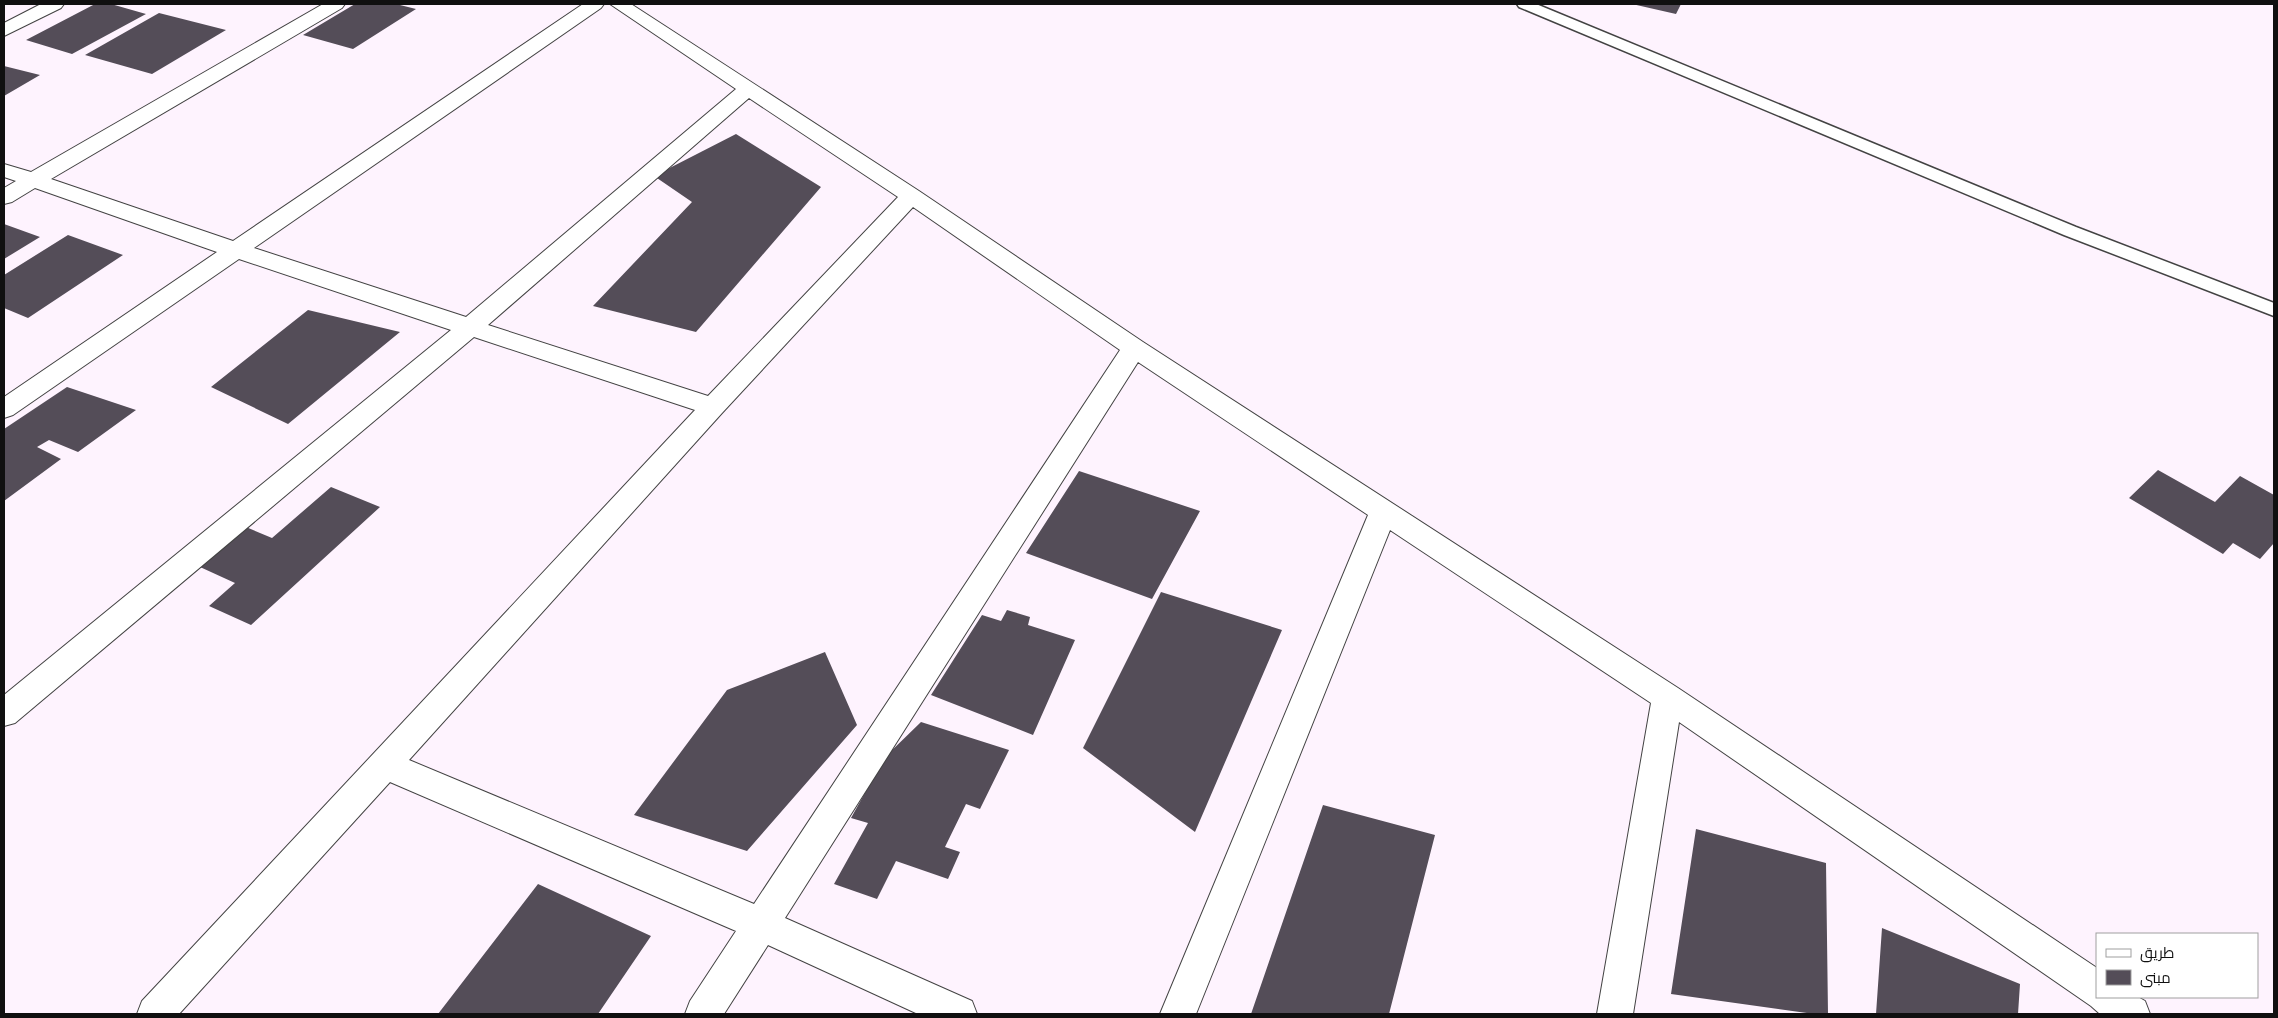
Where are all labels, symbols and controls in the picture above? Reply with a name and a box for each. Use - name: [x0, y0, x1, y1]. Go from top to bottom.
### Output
- legend: [2096, 933, 2258, 998]
- text: طريق: [2140, 944, 2174, 963]
- text: مبنى: [2140, 969, 2171, 988]

